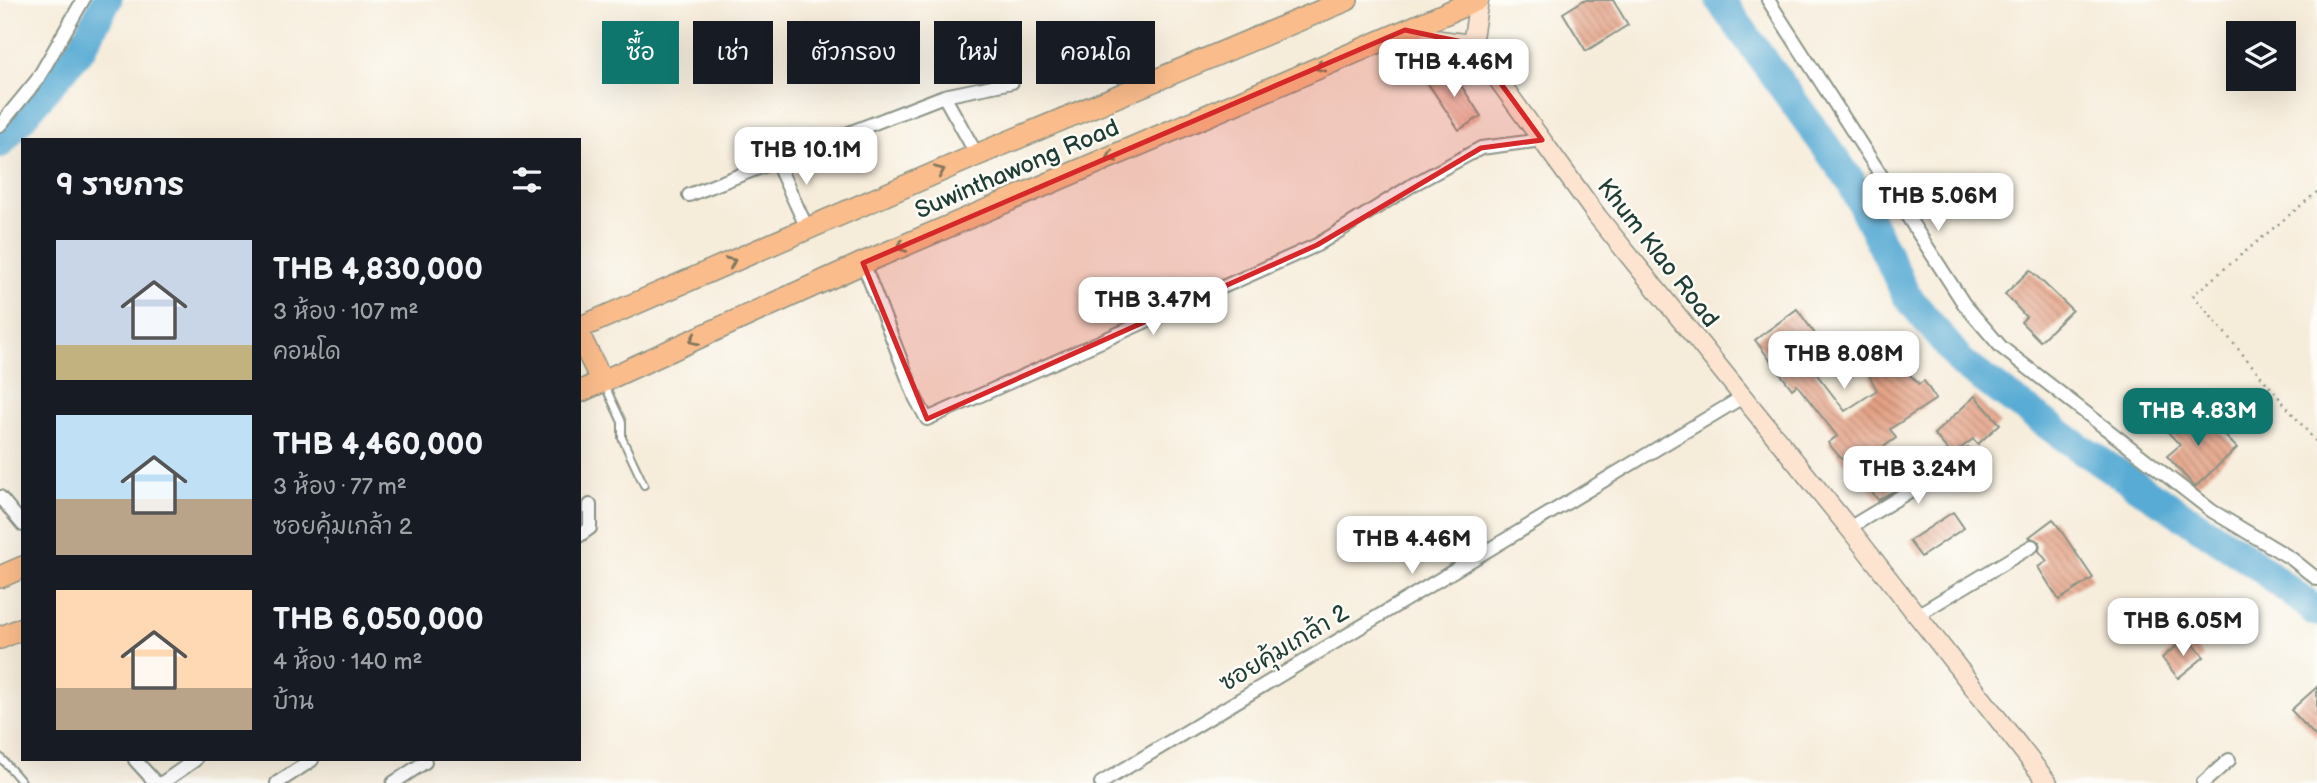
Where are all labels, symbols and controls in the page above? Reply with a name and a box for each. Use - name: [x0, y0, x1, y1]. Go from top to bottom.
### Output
- chip: ซื้อ: [602, 21, 679, 84]
- chip: เช่า: [693, 21, 773, 84]
- chip: ตัวกรอง: [787, 21, 920, 84]
- chip: ใหม่: [934, 21, 1022, 84]
- chip: คอนโด: [1036, 21, 1155, 84]
- map controls: [2226, 21, 2296, 91]
- button: layers: [2226, 21, 2296, 91]
- pin: THB 4.46M: [1374, 40, 1534, 99]
- text: THB 4.46M: [1395, 48, 1513, 76]
- one-way arrow: [1314, 59, 1327, 73]
- street label: Suwinthawong Road: [911, 113, 1123, 225]
- pin: THB 10.1M: [726, 128, 886, 187]
- text: THB 10.1M: [750, 136, 862, 164]
- one-way arrow: [1105, 149, 1118, 163]
- icon: filters: [508, 161, 546, 199]
- one-way arrow: [933, 165, 945, 179]
- text: 9 รายการ: [56, 168, 184, 204]
- street label: Khum Klao Road: [1591, 173, 1725, 333]
- pin: THB 5.06M: [1858, 174, 2018, 233]
- text: THB 5.06M: [1879, 182, 1997, 210]
- one-way arrow: [896, 238, 908, 252]
- text: THB 4,830,000: [273, 252, 483, 288]
- one-way arrow: [724, 256, 737, 270]
- icon: home: [112, 268, 196, 352]
- pin: THB 3.47M: [1073, 278, 1233, 337]
- text: THB 3.47M: [1094, 286, 1212, 314]
- text: 3 ห้อง · 107 m²: [273, 298, 418, 326]
- one-way arrow: [689, 332, 701, 346]
- pin: THB 8.08M: [1764, 332, 1924, 391]
- text: คอนโด: [273, 338, 341, 366]
- text: THB 8.08M: [1784, 340, 1904, 368]
- pin: THB 4.83M: [2118, 388, 2278, 448]
- text: THB 4.83M: [2139, 397, 2257, 425]
- text: THB 4,460,000: [273, 427, 483, 463]
- icon: home: [112, 443, 196, 527]
- pin: THB 3.24M: [1838, 447, 1998, 506]
- text: THB 3.24M: [1859, 455, 1977, 483]
- text: 3 ห้อง · 77 m²: [273, 473, 407, 501]
- text: ซอยคุ้มเกล้า 2: [273, 513, 412, 541]
- pin: THB 4.46M: [1332, 516, 1492, 576]
- text: THB 4.46M: [1353, 525, 1471, 553]
- street label: ซอยคุ้มเกล้า 2: [1214, 597, 1355, 700]
- pin: THB 6.05M: [2103, 598, 2263, 658]
- text: THB 6,050,000: [273, 602, 484, 638]
- text: THB 6.05M: [2124, 607, 2242, 635]
- icon: home: [112, 618, 196, 702]
- text: 4 ห้อง · 140 m²: [273, 648, 422, 676]
- text: บ้าน: [273, 688, 314, 716]

